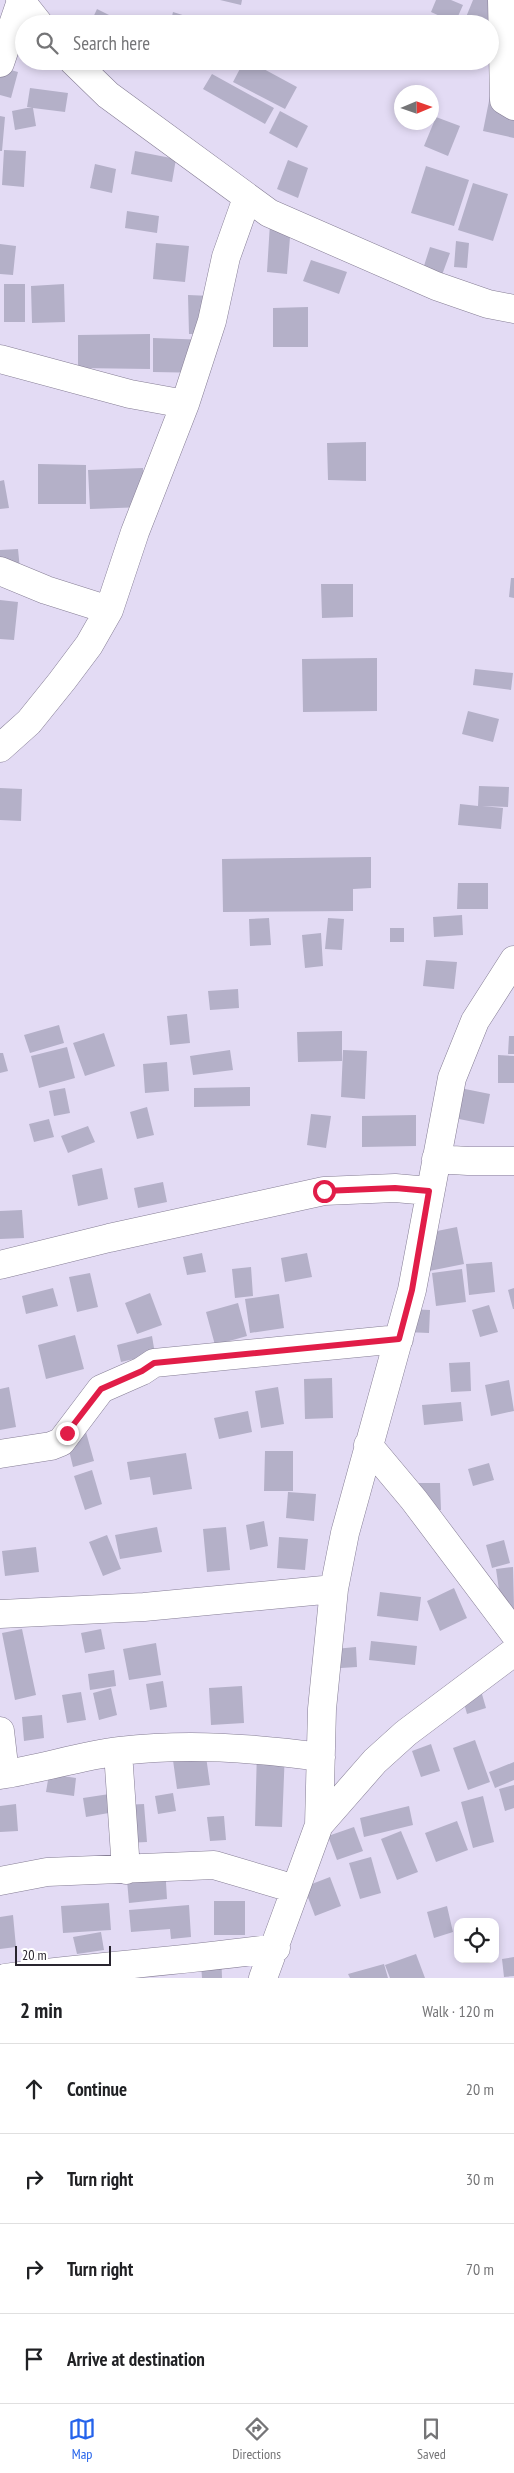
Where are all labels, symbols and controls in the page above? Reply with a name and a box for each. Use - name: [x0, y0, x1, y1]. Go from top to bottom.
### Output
- search box: [15, 15, 499, 70]
- icon: search: [33, 29, 61, 57]
- text: Search here: [73, 31, 150, 55]
- north arrow: [394, 85, 439, 130]
- route start: [313, 1180, 336, 1203]
- route end: [56, 1422, 79, 1445]
- map controls: [454, 1918, 499, 1963]
- button: locate: [454, 1918, 499, 1963]
- scale bar: [15, 1943, 111, 1966]
- text: 20 m: [22, 1946, 47, 1964]
- text: 2 min: [20, 1997, 62, 2024]
- text: Walk · 120 m: [422, 2001, 494, 2021]
- icon: ahead: [20, 2075, 48, 2103]
- text: Continue: [67, 2077, 127, 2101]
- text: 20 m: [466, 2079, 494, 2099]
- icon: right: [20, 2165, 48, 2193]
- text: Turn right: [67, 2167, 133, 2191]
- text: 30 m: [466, 2169, 494, 2189]
- icon: right: [20, 2255, 48, 2283]
- text: Turn right: [67, 2257, 133, 2281]
- text: 70 m: [466, 2259, 494, 2279]
- icon: arrive: [20, 2345, 48, 2373]
- text: Arrive at destination: [67, 2347, 205, 2371]
- tab: Map: [68, 2415, 96, 2463]
- tab: Directions: [232, 2415, 281, 2463]
- tab: Saved: [417, 2415, 446, 2463]

